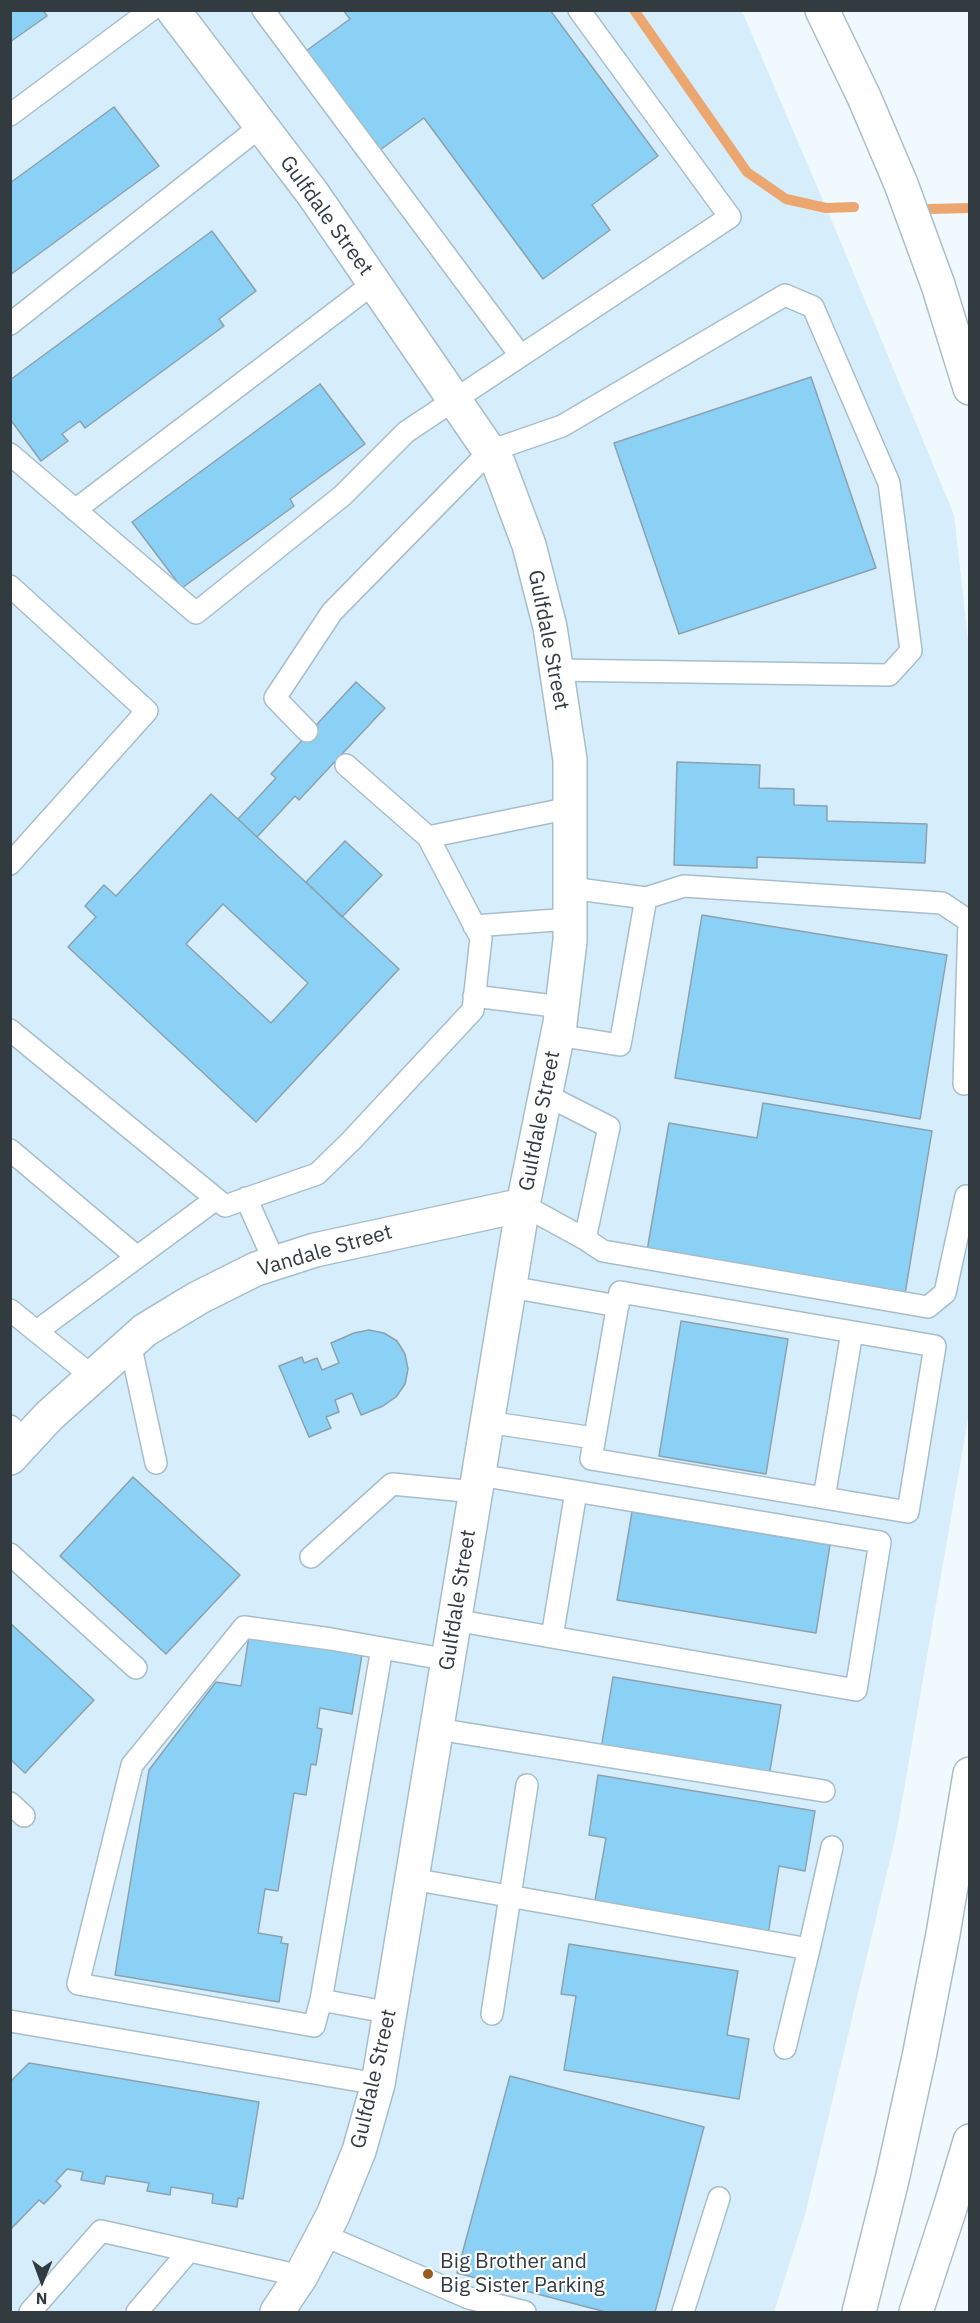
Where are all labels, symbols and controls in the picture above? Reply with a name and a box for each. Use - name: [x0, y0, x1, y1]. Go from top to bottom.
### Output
- street label: Gulfdale Street: [274, 151, 378, 281]
- street label: Gulfdale Street: [522, 568, 574, 712]
- street label: Gulfdale Street: [514, 1049, 566, 1193]
- street label: Vandale Street: [255, 1220, 395, 1282]
- street label: Gulfdale Street: [434, 1528, 482, 1672]
- street label: Gulfdale Street: [346, 2007, 402, 2151]
- place label: Big Brother and Big Sister Parking: [440, 2249, 605, 2299]
- north arrow: [12, 2251, 72, 2311]
- marker: Big Brother and Big Sister Parking: [421, 2267, 435, 2281]
- text: N: [36, 2289, 48, 2309]

